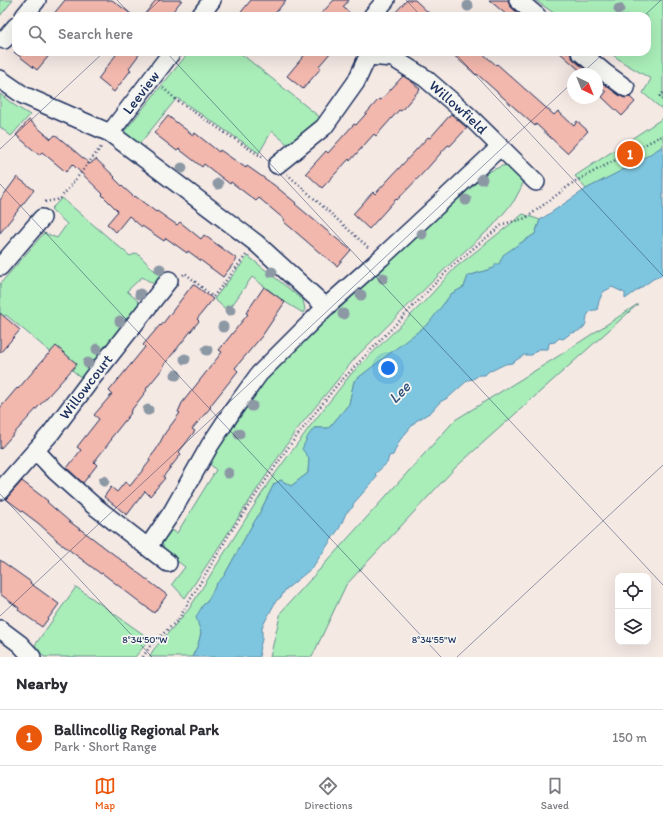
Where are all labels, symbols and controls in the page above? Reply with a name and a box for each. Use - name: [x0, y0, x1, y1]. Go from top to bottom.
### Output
- search box: [12, 12, 651, 56]
- icon: search: [26, 23, 48, 45]
- text: Search here: [58, 25, 133, 43]
- street label: Leeview: [119, 67, 163, 118]
- north arrow: [567, 68, 603, 104]
- street label: Willowfield: [425, 77, 491, 138]
- pin: 1: [617, 139, 643, 169]
- street label: Willowcourt: [55, 350, 117, 423]
- your location: [378, 358, 398, 378]
- water label: Lee: [384, 376, 415, 407]
- map controls: [615, 573, 651, 645]
- button: locate: [615, 573, 651, 609]
- button: layers: [615, 609, 651, 645]
- text: 8°34'50"W: [122, 633, 168, 646]
- text: 8°34'55"W: [412, 633, 457, 646]
- text: Nearby: [16, 673, 68, 693]
- text: Ballincollig Regional Park: [54, 721, 219, 739]
- text: 1: [26, 730, 32, 745]
- text: 150 m: [612, 730, 647, 745]
- text: Park · Short Range: [54, 739, 157, 754]
- tab: Map: [94, 775, 116, 812]
- tab: Directions: [304, 775, 353, 812]
- tab: Saved: [541, 775, 569, 812]

